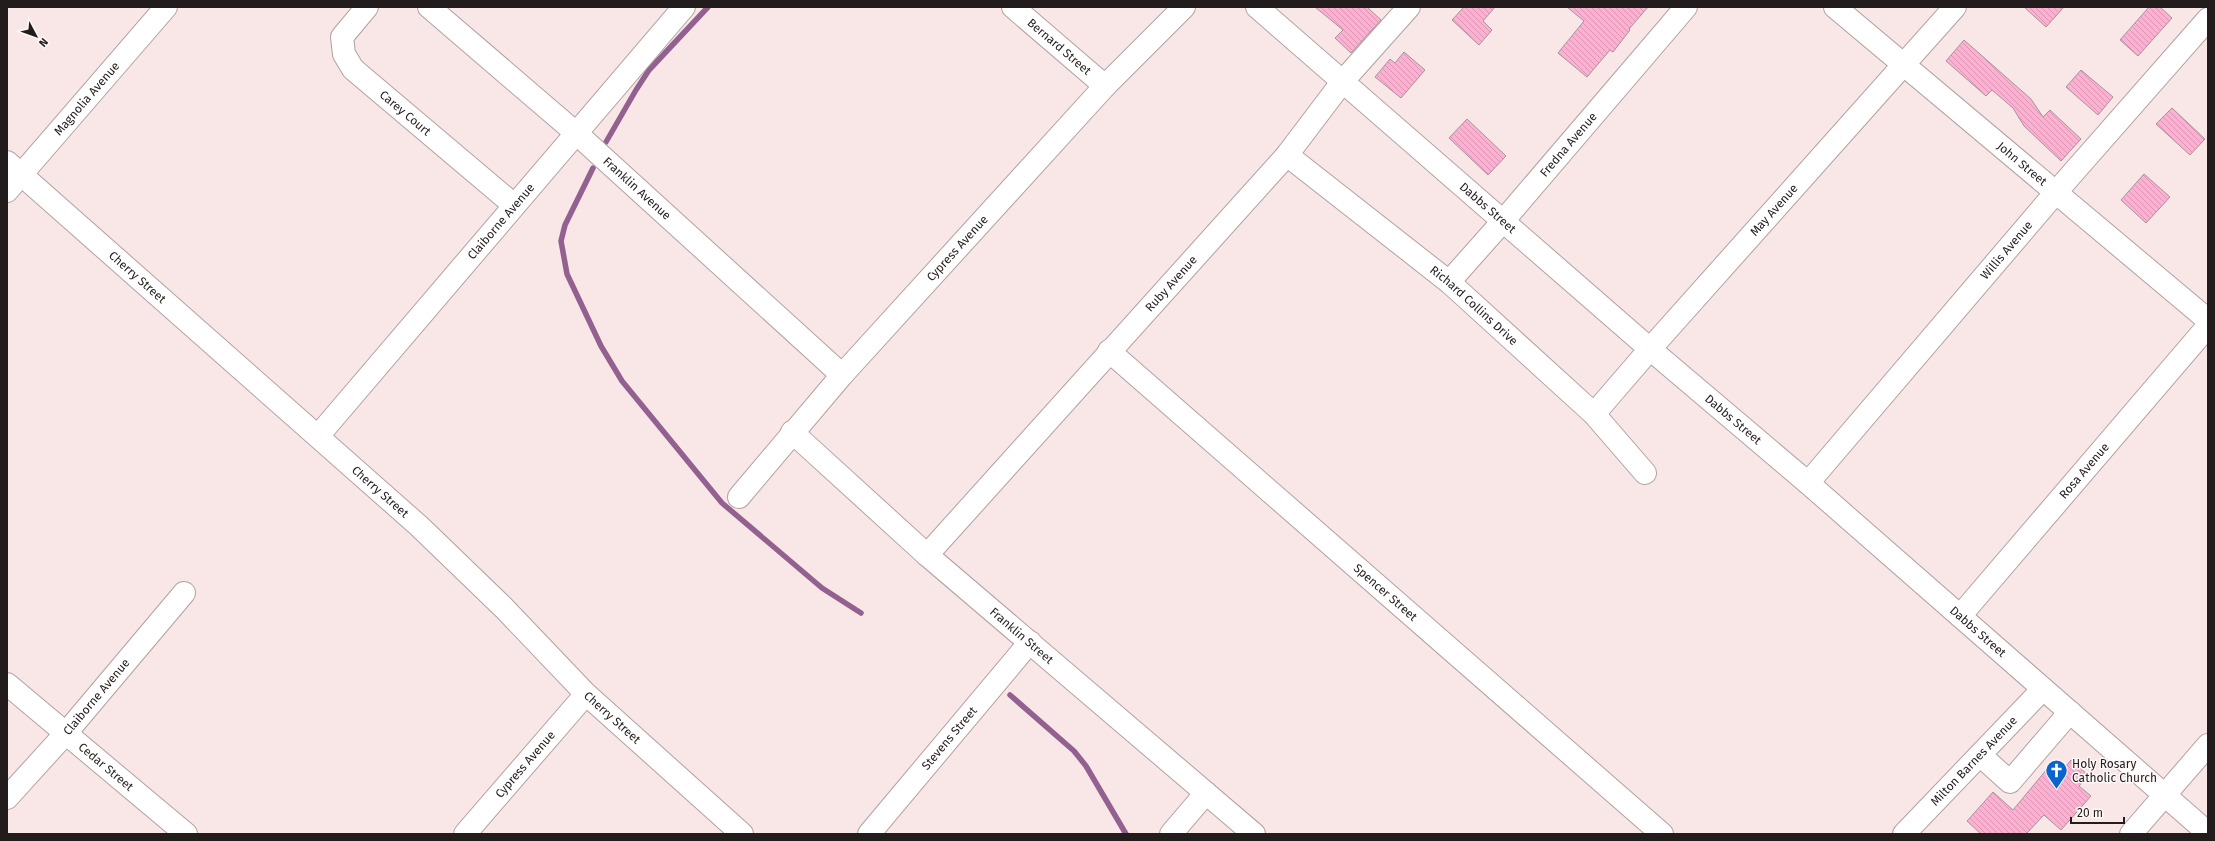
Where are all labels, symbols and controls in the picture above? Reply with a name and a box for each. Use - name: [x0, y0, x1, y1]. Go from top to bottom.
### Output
- north arrow: [16, 16, 56, 56]
- street label: Bernard Street: [1025, 16, 1094, 78]
- text: N: [36, 35, 50, 49]
- street label: Magnolia Avenue: [51, 59, 122, 138]
- street label: Carey Court: [377, 88, 434, 139]
- street label: Fredna Avenue: [1537, 110, 1600, 180]
- street label: John Street: [1994, 139, 2050, 189]
- street label: Franklin Avenue: [600, 154, 674, 223]
- street label: Dabbs Street: [1457, 180, 1519, 237]
- street label: Claiborne Avenue: [465, 181, 537, 262]
- street label: May Avenue: [1747, 181, 1801, 239]
- street label: Cypress Avenue: [924, 212, 991, 284]
- street label: Willis Avenue: [1978, 218, 2035, 282]
- street label: Cherry Street: [106, 248, 169, 306]
- street label: Ruby Avenue: [1142, 253, 1200, 315]
- street label: Richard Collins Drive: [1427, 263, 1521, 348]
- street label: Dabbs Street: [1702, 392, 1765, 448]
- street label: Rosa Avenue: [2056, 440, 2112, 502]
- street label: Cherry Street: [349, 463, 412, 521]
- street label: Spencer Street: [1351, 561, 1421, 624]
- street label: Dabbs Street: [1947, 603, 2009, 660]
- street label: Franklin Street: [987, 605, 1057, 667]
- street label: Claiborne Avenue: [60, 656, 133, 738]
- street label: Cherry Street: [581, 689, 644, 747]
- street label: Stevens Street: [919, 703, 980, 773]
- street label: Milton Barnes Avenue: [1928, 714, 2020, 809]
- street label: Cypress Avenue: [492, 728, 558, 801]
- street label: Cedar Street: [76, 740, 137, 794]
- place label: Holy Rosary Catholic Church: [2072, 757, 2157, 785]
- church icon: Holy Rosary Catholic Church: [2044, 758, 2070, 791]
- scale bar: [2071, 799, 2124, 825]
- text: 20 m: [2077, 806, 2103, 820]

